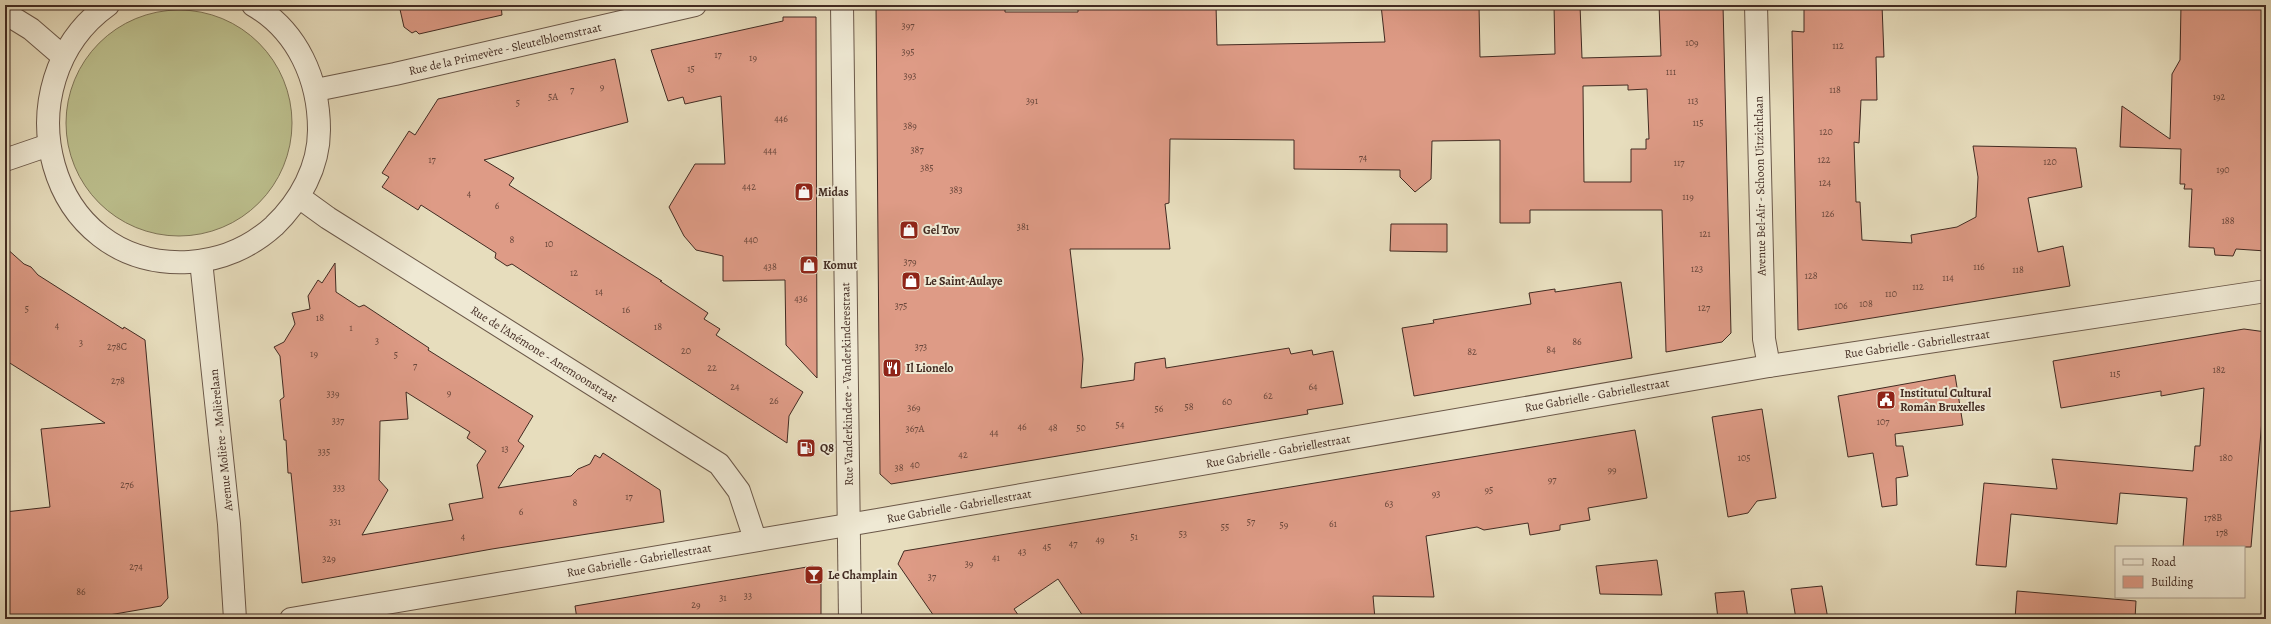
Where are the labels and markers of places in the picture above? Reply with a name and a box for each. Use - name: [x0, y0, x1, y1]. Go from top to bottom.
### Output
- shop icon: Midas: [793, 181, 815, 203]
- place label: Midas: [818, 184, 849, 200]
- shop icon: Gel Tov: [898, 219, 920, 241]
- place label: Gel Tov: [923, 222, 960, 238]
- shop icon: Komut: [798, 254, 820, 276]
- place label: Komut: [823, 257, 857, 273]
- shop icon: Le Saint-Aulaye: [900, 270, 922, 292]
- place label: Le Saint-Aulaye: [925, 273, 1003, 289]
- restaurant icon: Il Lionelo: [881, 357, 903, 379]
- place label: Il Lionelo: [906, 360, 953, 376]
- place label: Institutul Cultural Român Bruxelles: [1900, 385, 1992, 415]
- public building icon: Institutul Cultural Român Bruxelles: [1875, 389, 1897, 411]
- fuel station icon: Q8: [795, 437, 817, 459]
- place label: Q8: [820, 440, 834, 456]
- bar icon: Le Champlain: [803, 564, 825, 586]
- place label: Le Champlain: [828, 567, 898, 583]

